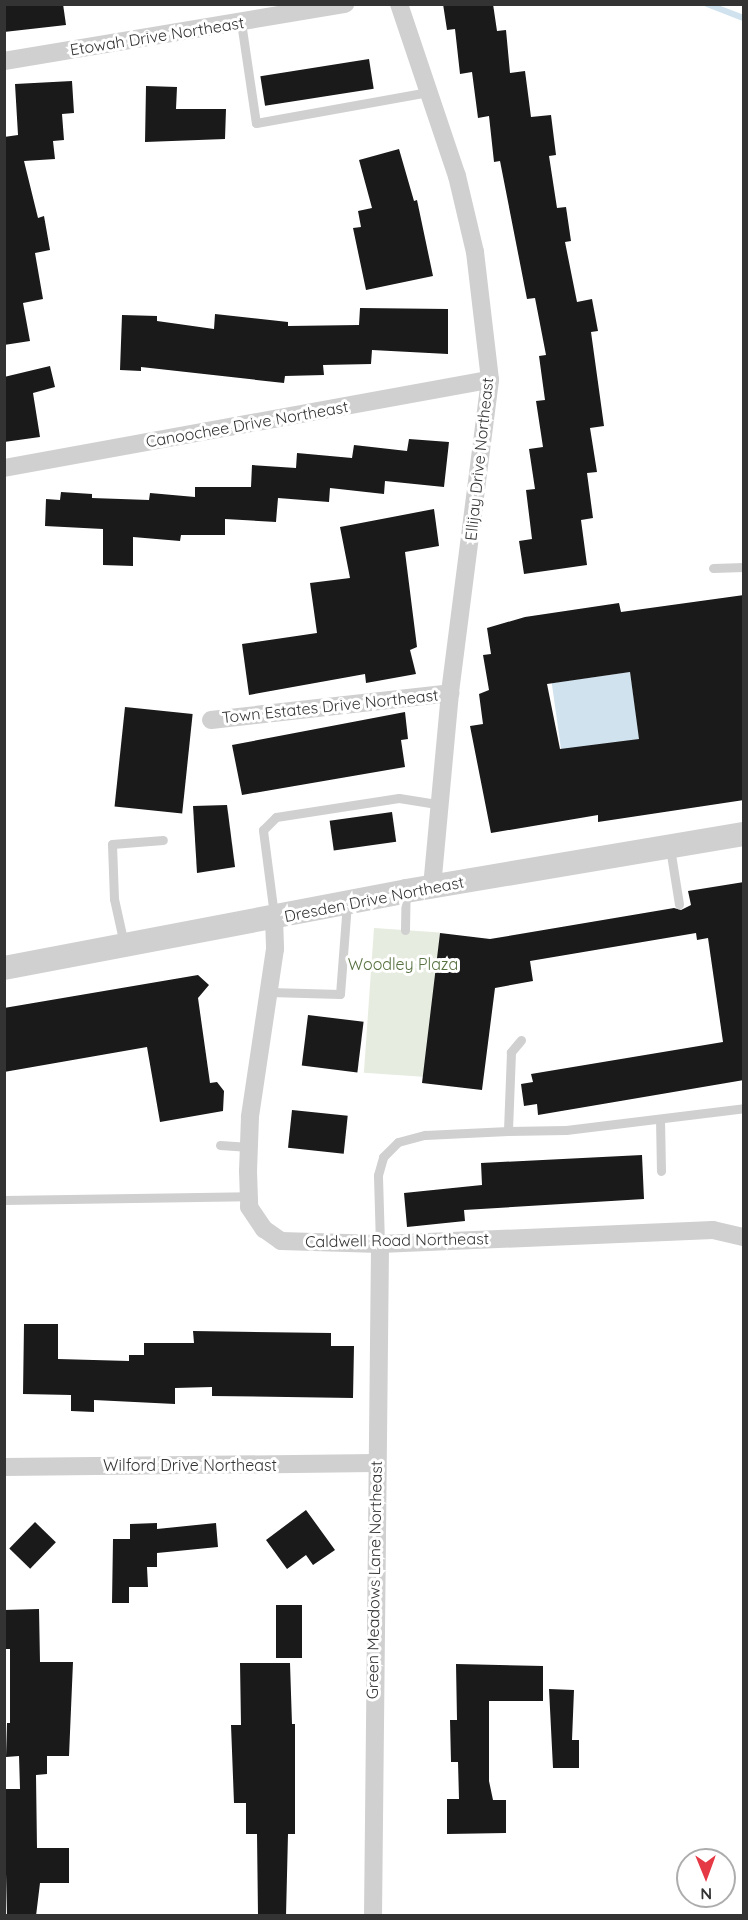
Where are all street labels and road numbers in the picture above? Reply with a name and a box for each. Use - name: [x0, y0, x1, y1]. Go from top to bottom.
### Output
- street label: Etowah Drive Northeast: [69, 13, 245, 59]
- street label: Ellijay Drive Northeast: [461, 376, 497, 542]
- street label: Canoochee Drive Northeast: [144, 397, 350, 451]
- street label: Town Estates Drive Northeast: [221, 685, 439, 727]
- street label: Dresden Drive Northeast: [282, 872, 466, 926]
- street label: Caldwell Road Northeast: [305, 1229, 489, 1251]
- street label: Wilford Drive Northeast: [103, 1455, 277, 1475]
- street label: Green Meadows Lane Northeast: [362, 1461, 386, 1699]

